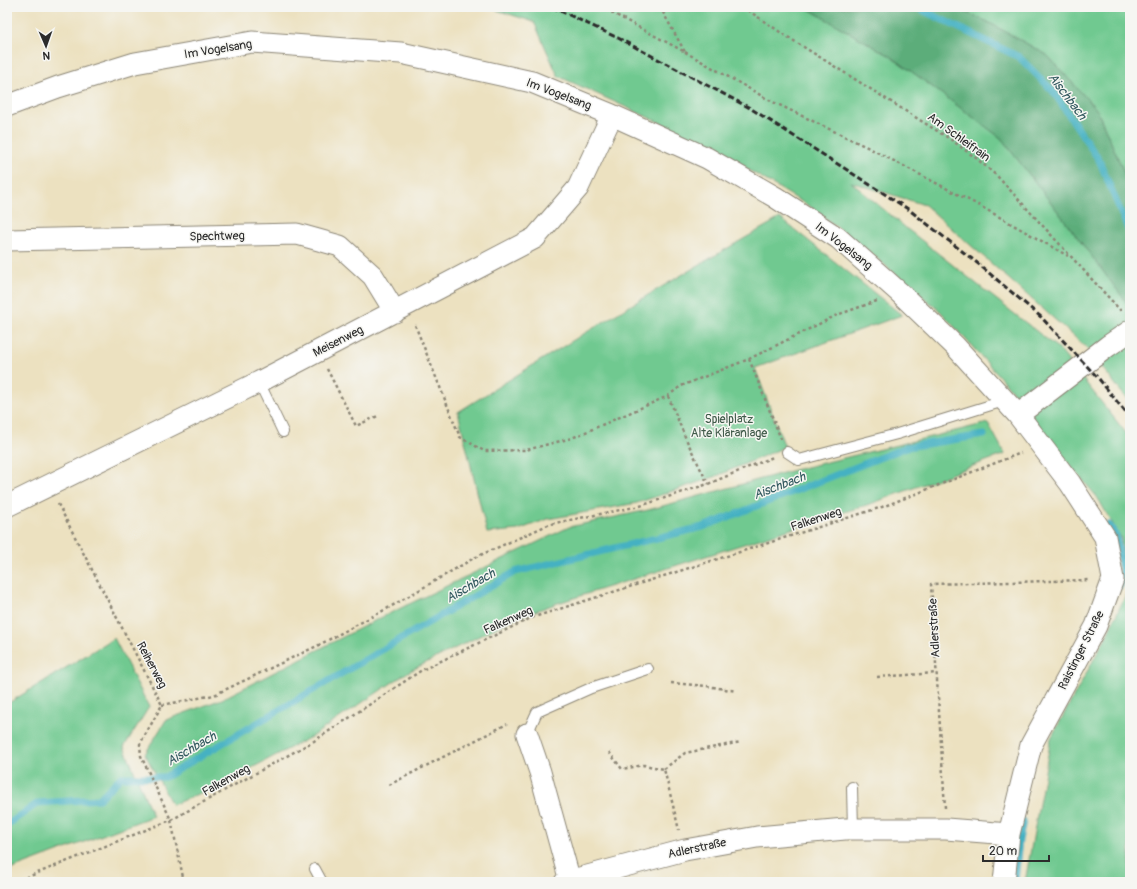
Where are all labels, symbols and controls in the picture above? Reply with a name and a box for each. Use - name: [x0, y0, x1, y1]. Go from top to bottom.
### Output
- north arrow: [26, 26, 66, 66]
- street label: Im Vogelsang: [183, 37, 253, 62]
- text: N: [42, 49, 50, 62]
- water label: Aischbach: [1044, 70, 1090, 124]
- street label: Im Vogelsang: [524, 75, 593, 114]
- street label: Am Schleifrain: [924, 110, 993, 165]
- street label: Im Vogelsang: [812, 219, 875, 273]
- street label: Spechtweg: [189, 229, 245, 244]
- street label: Meisenweg: [311, 322, 366, 361]
- park label: Spielplatz Alte Kläranlage: [691, 412, 767, 441]
- water label: Aischbach: [751, 468, 808, 503]
- street label: Falkenweg: [789, 504, 843, 535]
- water label: Aischbach: [443, 565, 499, 606]
- street label: Adlerstraße: [925, 598, 944, 658]
- street label: Falkenweg: [481, 603, 535, 638]
- street label: Raistinger Straße: [1055, 608, 1108, 692]
- street label: Reiherweg: [133, 639, 170, 691]
- water label: Aischbach: [164, 728, 220, 769]
- street label: Falkenweg: [200, 761, 253, 800]
- street label: Adlerstraße: [667, 835, 728, 862]
- scale bar: [983, 837, 1049, 863]
- text: 20 m: [989, 844, 1018, 859]

